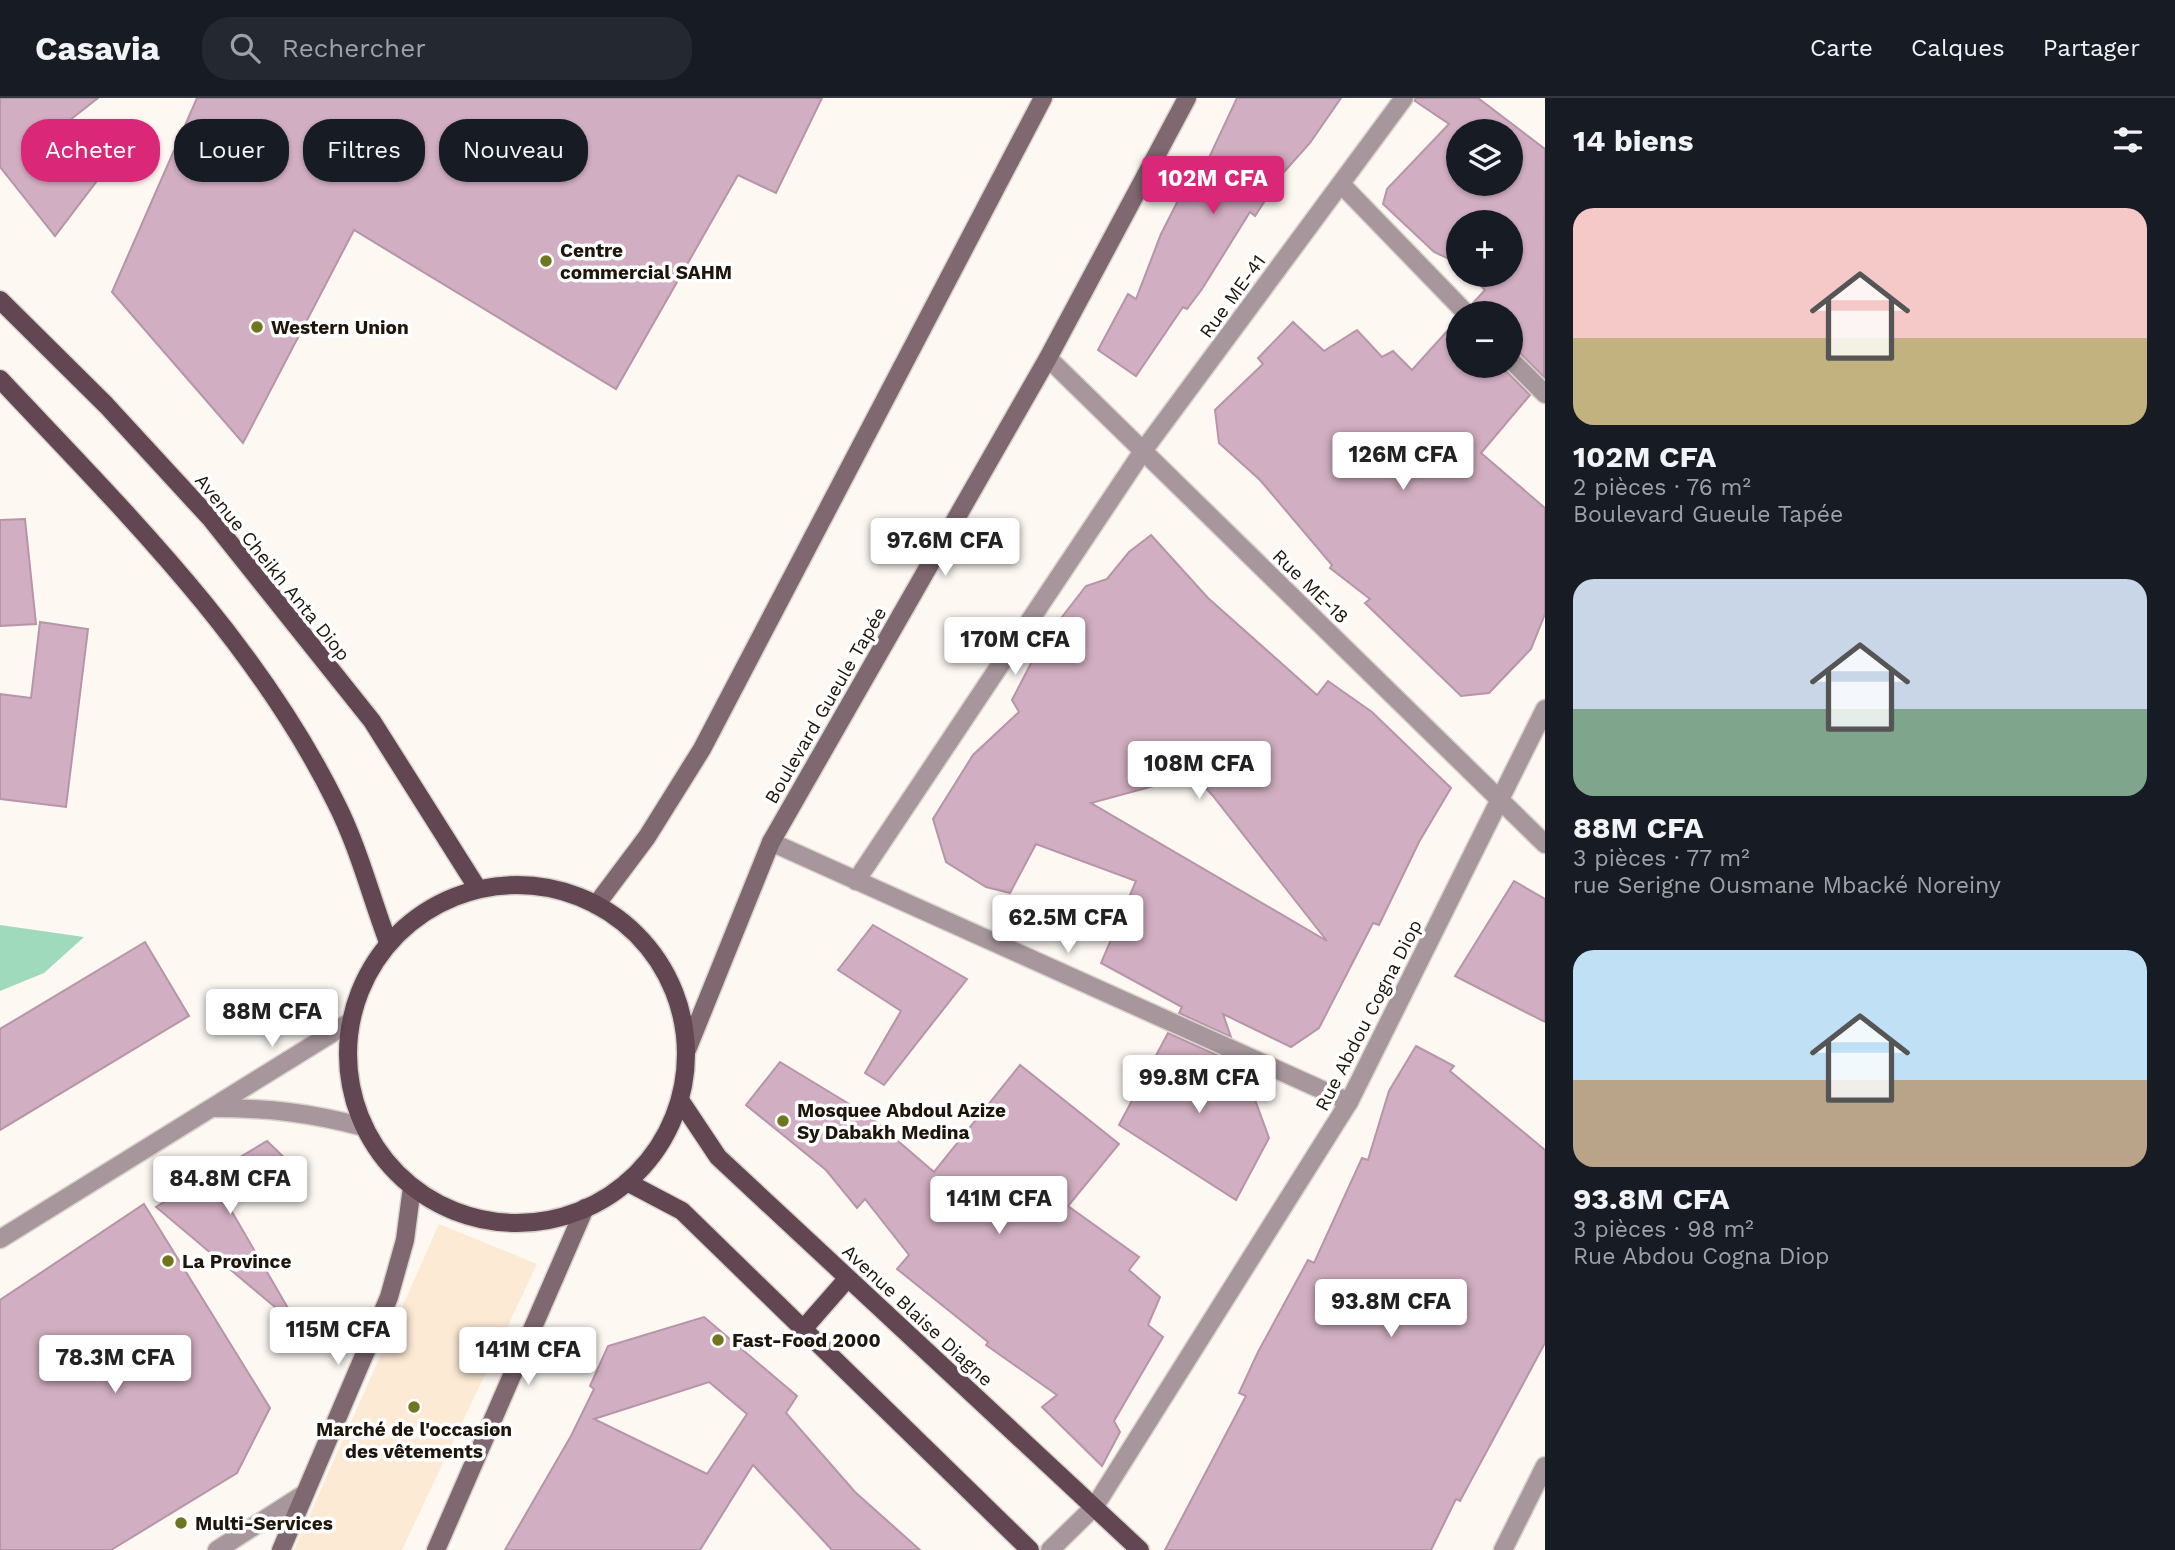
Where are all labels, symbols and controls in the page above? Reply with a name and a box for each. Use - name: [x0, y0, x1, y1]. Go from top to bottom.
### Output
- search box: [202, 17, 692, 80]
- text: Casavia: [35, 29, 160, 68]
- icon: search: [226, 29, 264, 67]
- text: Rechercher: [282, 33, 426, 63]
- text: Carte: [1810, 34, 1873, 62]
- text: Calques: [1911, 34, 2005, 62]
- text: Partager: [2043, 34, 2140, 62]
- chip: Acheter: [21, 119, 160, 182]
- chip: Louer: [174, 119, 289, 182]
- chip: Filtres: [303, 119, 425, 182]
- chip: Nouveau: [439, 119, 588, 182]
- map controls: [1446, 119, 1523, 378]
- button: layers: [1446, 119, 1523, 196]
- icon: filters: [2109, 121, 2147, 159]
- text: 14 biens: [1573, 123, 1693, 158]
- pin: 102M CFA: [1141, 156, 1285, 216]
- text: 102M CFA: [1158, 165, 1268, 192]
- button: +: [1446, 210, 1523, 287]
- place label: Centre commercial SAHM: [560, 239, 732, 284]
- street label: Rue ME-41: [1194, 250, 1270, 342]
- marker: Centre commercial SAHM: [538, 253, 554, 269]
- icon: home: [1797, 253, 1923, 379]
- button: −: [1446, 301, 1523, 378]
- place label: Western Union: [271, 316, 409, 339]
- marker: Western Union: [249, 319, 265, 335]
- pin: 126M CFA: [1331, 432, 1475, 492]
- text: 102M CFA: [1573, 439, 1716, 474]
- text: 126M CFA: [1348, 441, 1458, 468]
- street label: Avenue Cheikh Anta Diop: [190, 469, 355, 665]
- text: 2 pièces · 76 m²: [1573, 474, 1751, 501]
- text: Boulevard Gueule Tapée: [1573, 501, 1843, 528]
- pin: 97.6M CFA: [865, 518, 1025, 578]
- text: 97.6M CFA: [887, 527, 1003, 554]
- street label: Rue ME-18: [1268, 544, 1354, 628]
- street label: Boulevard Gueule Tapée: [760, 603, 891, 808]
- pin: 170M CFA: [943, 618, 1087, 677]
- icon: home: [1797, 624, 1923, 750]
- text: 170M CFA: [960, 626, 1070, 653]
- pin: 108M CFA: [1127, 742, 1271, 801]
- text: 108M CFA: [1144, 750, 1254, 777]
- text: 88M CFA: [1573, 810, 1704, 845]
- text: 3 pièces · 77 m²: [1573, 845, 1750, 872]
- text: rue Serigne Ousmane Mbacké Noreiny: [1573, 872, 2001, 899]
- pin: 62.5M CFA: [988, 896, 1148, 955]
- text: 62.5M CFA: [1008, 904, 1128, 931]
- street label: Rue Abdou Cogna Diop: [1310, 916, 1427, 1115]
- pin: 88M CFA: [207, 990, 337, 1049]
- icon: home: [1797, 995, 1923, 1121]
- text: 88M CFA: [222, 998, 322, 1025]
- pin: 99.8M CFA: [1119, 1056, 1279, 1115]
- text: 99.8M CFA: [1139, 1064, 1259, 1091]
- place label: Mosquee Abdoul Azize Sy Dabakh Medina: [797, 1099, 1006, 1144]
- marker: Mosquee Abdoul Azize Sy Dabakh Medina: [775, 1113, 791, 1129]
- pin: 84.8M CFA: [150, 1156, 310, 1216]
- text: 84.8M CFA: [169, 1165, 291, 1192]
- pin: 141M CFA: [927, 1176, 1071, 1236]
- text: 93.8M CFA: [1573, 1181, 1730, 1216]
- text: 141M CFA: [946, 1185, 1052, 1212]
- text: 3 pièces · 98 m²: [1573, 1216, 1754, 1243]
- street label: Avenue Blaise Diagne: [838, 1240, 998, 1391]
- text: Rue Abdou Cogna Diop: [1573, 1243, 1829, 1270]
- place label: La Province: [182, 1250, 291, 1273]
- marker: La Province: [160, 1253, 176, 1269]
- pin: 93.8M CFA: [1311, 1280, 1471, 1339]
- text: 93.8M CFA: [1331, 1288, 1451, 1315]
- pin: 115M CFA: [266, 1308, 410, 1367]
- text: 115M CFA: [286, 1316, 390, 1343]
- pin: 141M CFA: [456, 1328, 600, 1387]
- place label: Fast-Food 2000: [732, 1329, 881, 1352]
- marker: Fast-Food 2000: [710, 1332, 726, 1348]
- pin: 78.3M CFA: [35, 1336, 195, 1395]
- text: 141M CFA: [475, 1336, 581, 1363]
- text: 78.3M CFA: [55, 1344, 175, 1371]
- marker: Marché de l'occasion des vêtements: [406, 1399, 422, 1415]
- place label: Marché de l'occasion des vêtements: [316, 1418, 512, 1463]
- place label: Multi-Services: [195, 1512, 333, 1535]
- marker: Multi-Services: [173, 1515, 189, 1531]

